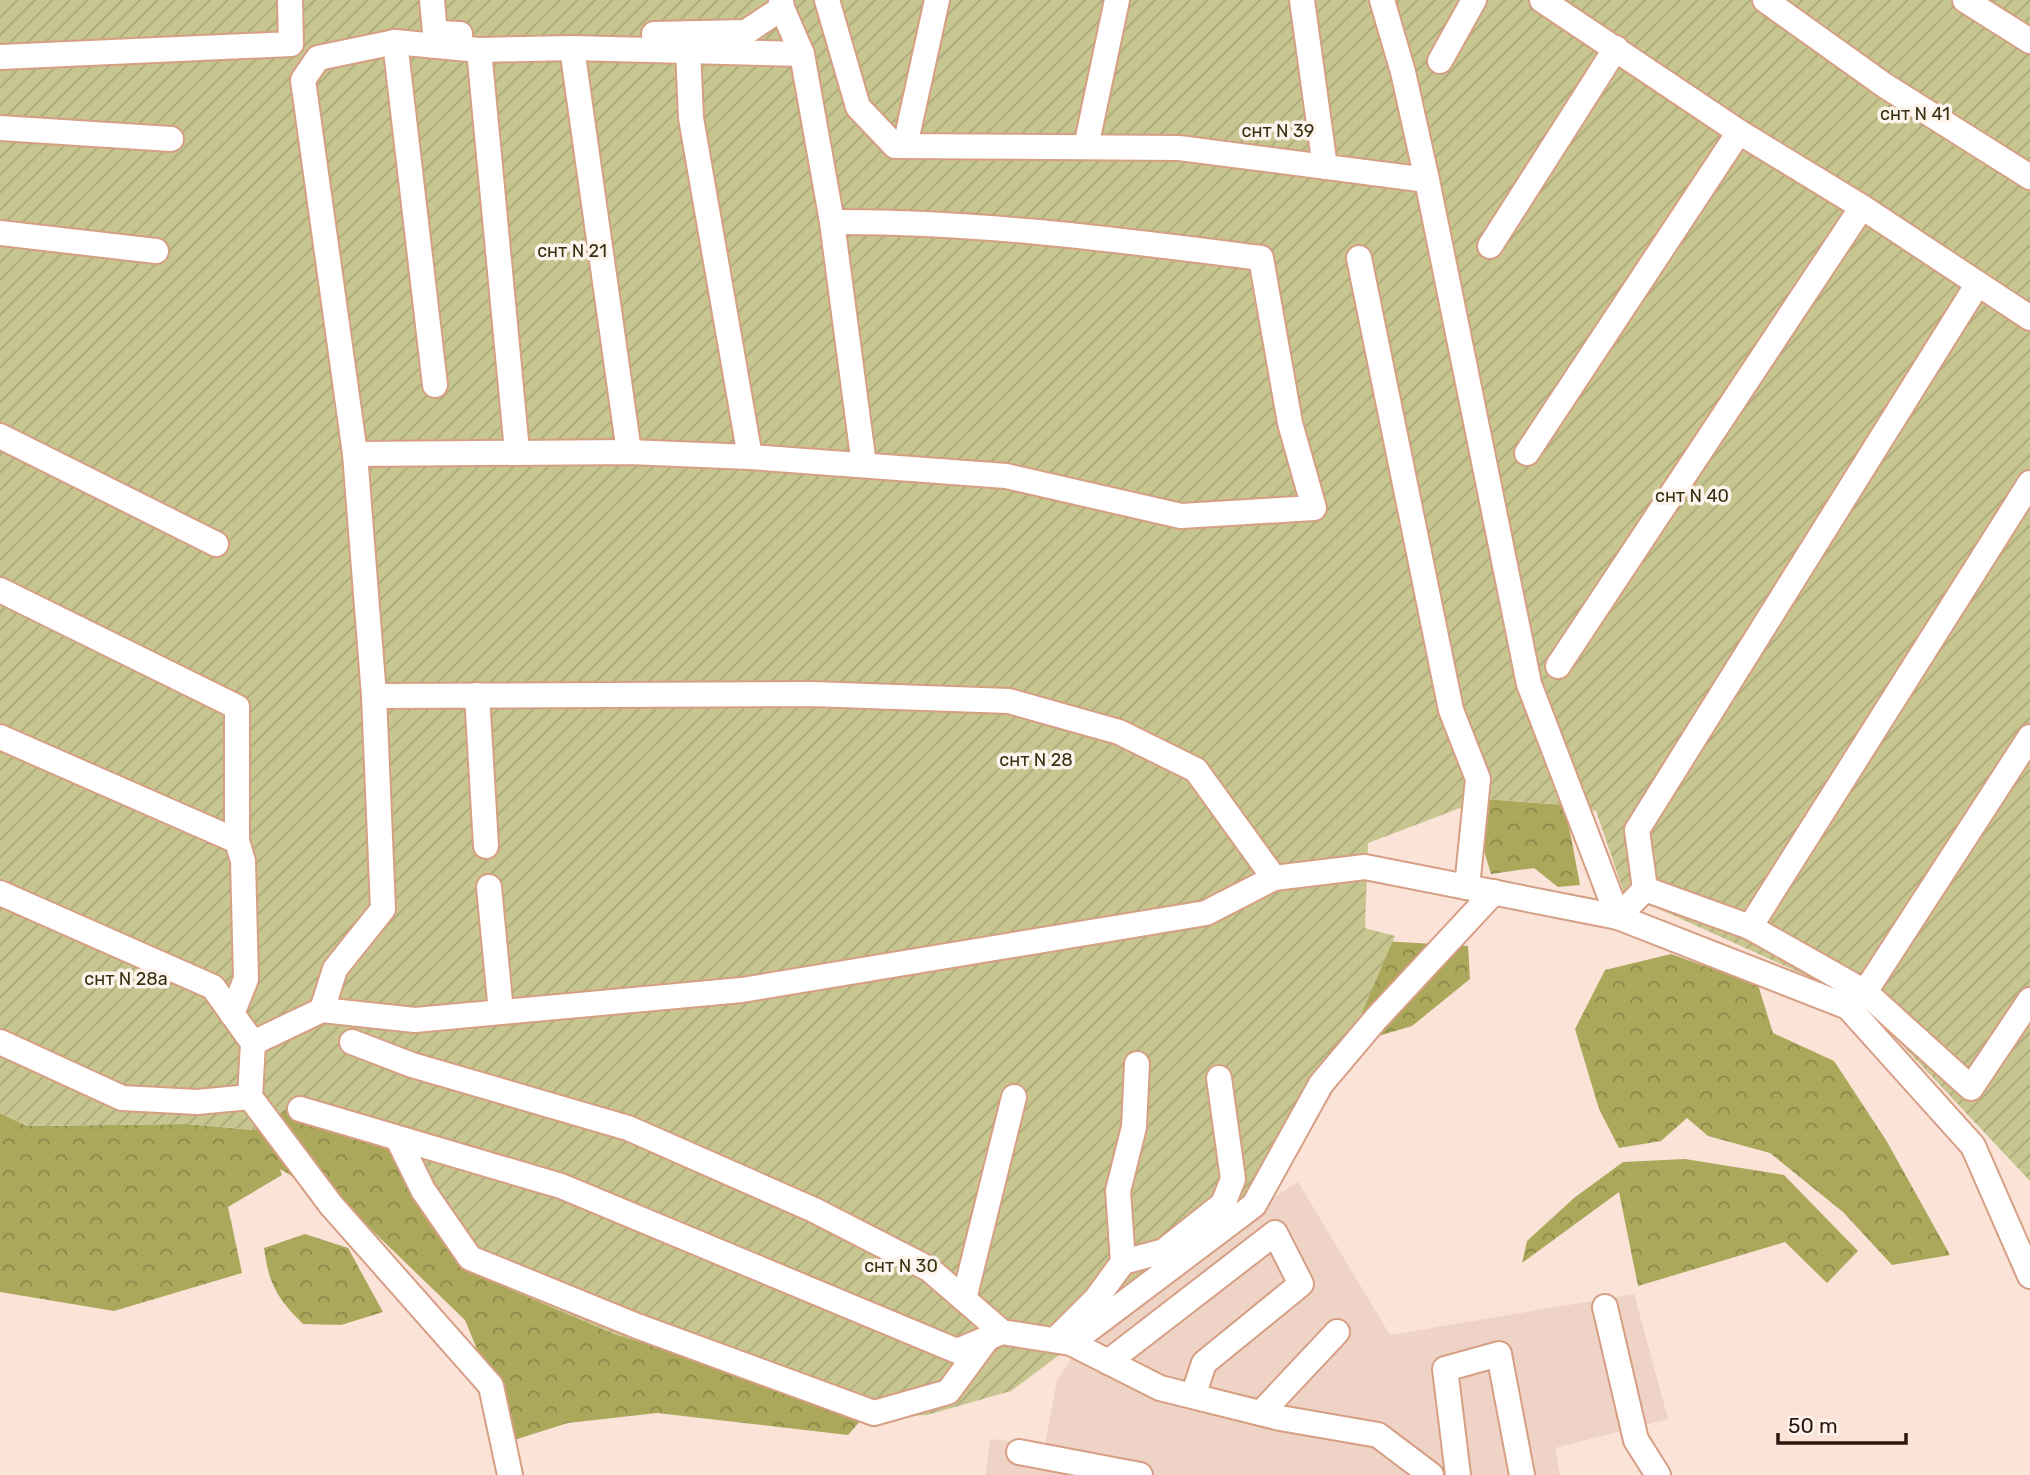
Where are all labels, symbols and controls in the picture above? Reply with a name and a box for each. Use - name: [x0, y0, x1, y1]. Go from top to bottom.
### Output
- park label: снт N 41: [1880, 103, 1950, 125]
- park label: снт N 39: [1242, 120, 1314, 142]
- park label: снт N 21: [537, 240, 607, 262]
- park label: снт N 40: [1655, 485, 1729, 507]
- park label: снт N 28: [999, 749, 1073, 771]
- park label: снт N 28а: [84, 968, 168, 990]
- park label: снт N 30: [864, 1255, 938, 1277]
- scale bar: [1778, 1402, 1906, 1446]
- text: 50 m: [1788, 1413, 1838, 1438]

